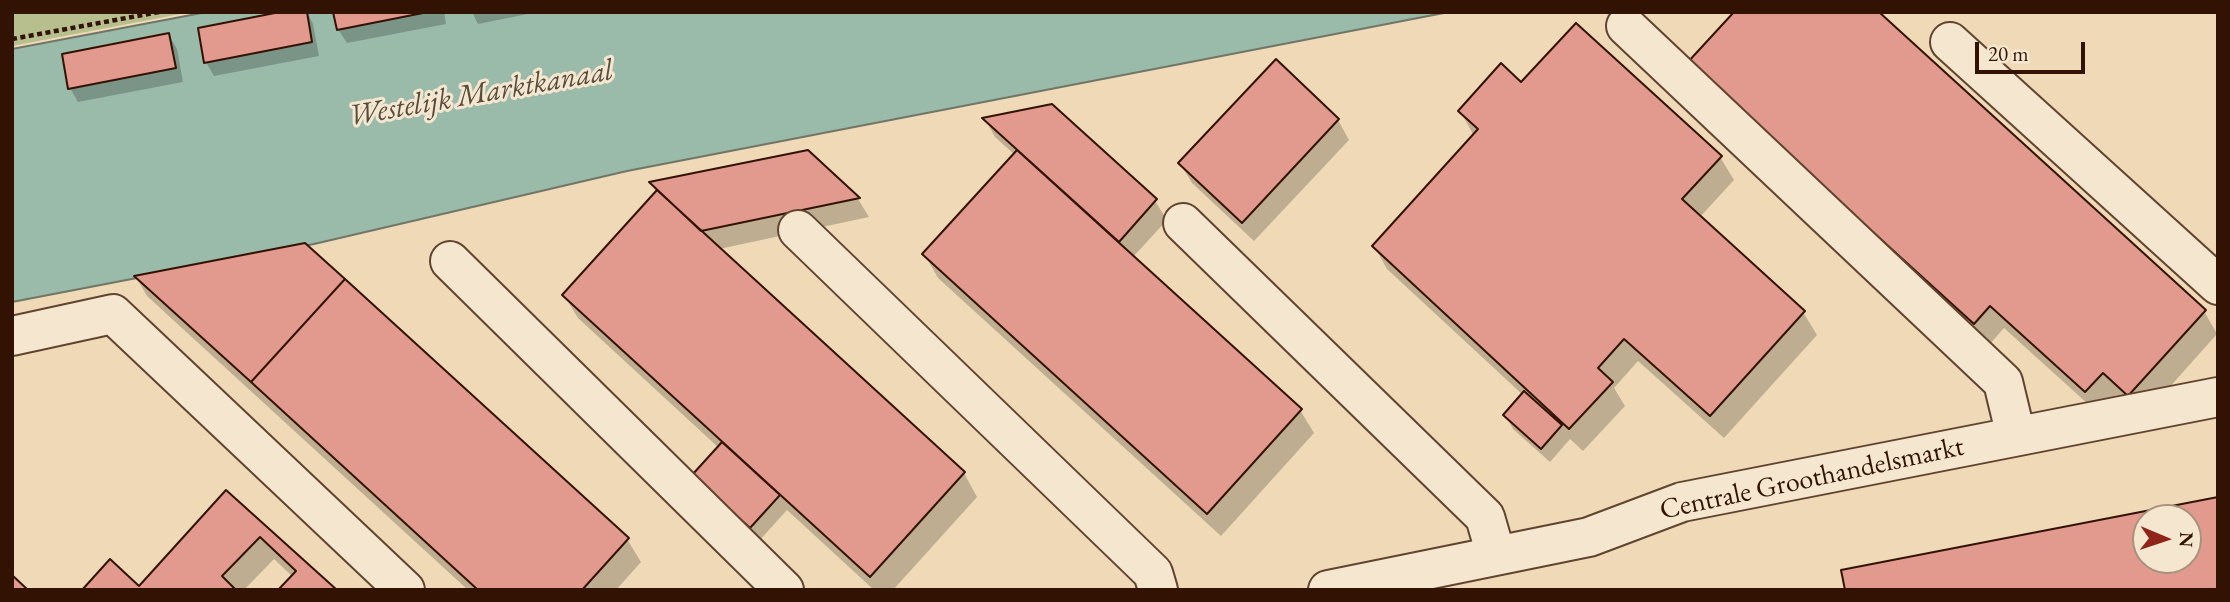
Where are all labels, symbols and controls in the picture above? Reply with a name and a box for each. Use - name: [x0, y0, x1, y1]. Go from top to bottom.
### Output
- scale bar: [1978, 28, 2088, 72]
- text: 20 m: [1988, 40, 2029, 67]
- water label: Westelijk Marktkanaal: [346, 53, 616, 135]
- street label: Centrale Groothandelsmarkt: [1657, 430, 1967, 528]
- north arrow: [2132, 504, 2202, 574]
- text: N: [2174, 532, 2199, 548]

